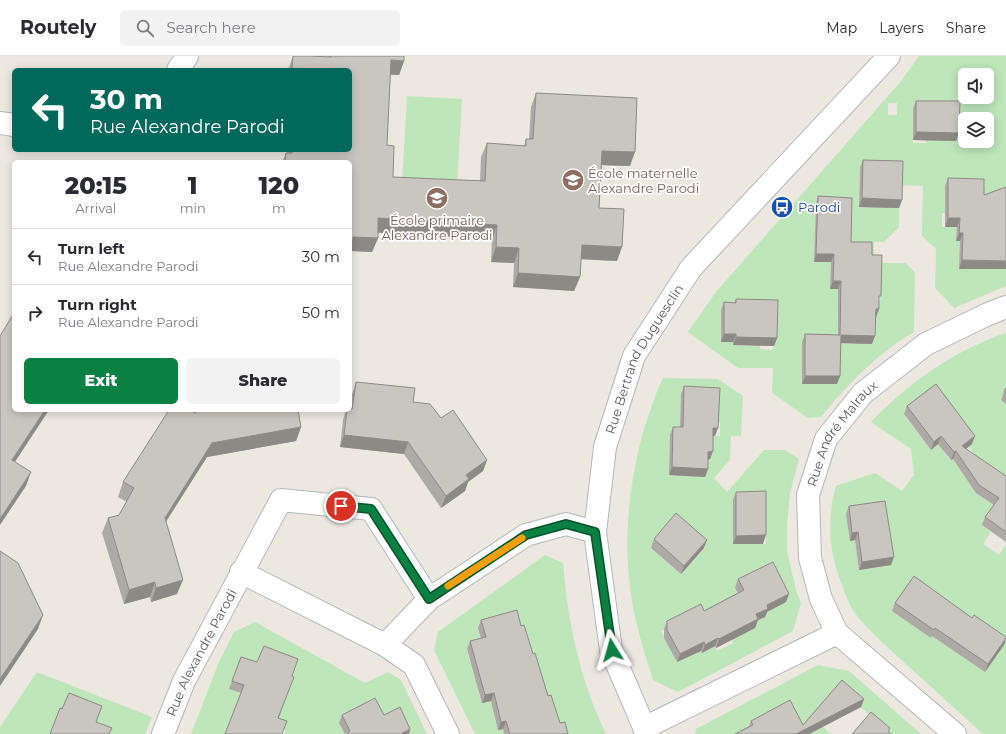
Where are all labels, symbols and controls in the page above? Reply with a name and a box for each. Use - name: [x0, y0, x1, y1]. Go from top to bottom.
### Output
- search box: [120, 10, 400, 46]
- text: Routely: [20, 16, 96, 39]
- icon: search: [134, 17, 156, 39]
- text: Search here: [166, 18, 256, 37]
- text: Map: [826, 19, 857, 37]
- text: Layers: [879, 19, 924, 37]
- text: Share: [946, 19, 986, 37]
- map controls: [958, 68, 994, 148]
- button: sound: [958, 68, 994, 104]
- text: 30 m: [90, 82, 163, 116]
- icon: left: [24, 84, 76, 136]
- button: layers: [958, 112, 994, 148]
- text: Rue Alexandre Parodi: [90, 116, 285, 138]
- place label: École maternelle Alexandre Parodi: [588, 165, 699, 196]
- school or university icon: École maternelle Alexandre Parodi: [560, 167, 586, 193]
- text: 20:15: [65, 171, 127, 200]
- text: 1: [188, 171, 198, 200]
- text: 120: [259, 171, 299, 200]
- school or university icon: École primaire Alexandre Parodi: [424, 185, 450, 211]
- bus stop icon: Parodi: [769, 194, 795, 220]
- place label: Parodi: [798, 199, 840, 215]
- text: Arrival: [75, 200, 116, 216]
- text: min: [180, 200, 206, 216]
- text: m: [272, 200, 286, 216]
- place label: École primaire Alexandre Parodi: [381, 212, 493, 243]
- text: Turn left: [58, 239, 125, 258]
- icon: left: [24, 246, 46, 268]
- text: 30 m: [302, 247, 340, 266]
- text: Rue Alexandre Parodi: [58, 258, 199, 274]
- street label: Rue Bertrand Duguesclin: [602, 281, 687, 436]
- text: Turn right: [58, 295, 137, 314]
- icon: right: [24, 302, 46, 324]
- text: 50 m: [302, 303, 340, 322]
- text: Rue Alexandre Parodi: [58, 314, 199, 330]
- button: Exit: [24, 358, 178, 404]
- button: Share: [186, 358, 340, 404]
- street label: Rue André Malraux: [803, 377, 881, 488]
- pin: [324, 489, 358, 523]
- icon: arrive: [330, 495, 352, 517]
- street label: Rue Alexandre Parodi: [163, 586, 240, 719]
- position arrow: [591, 629, 633, 671]

